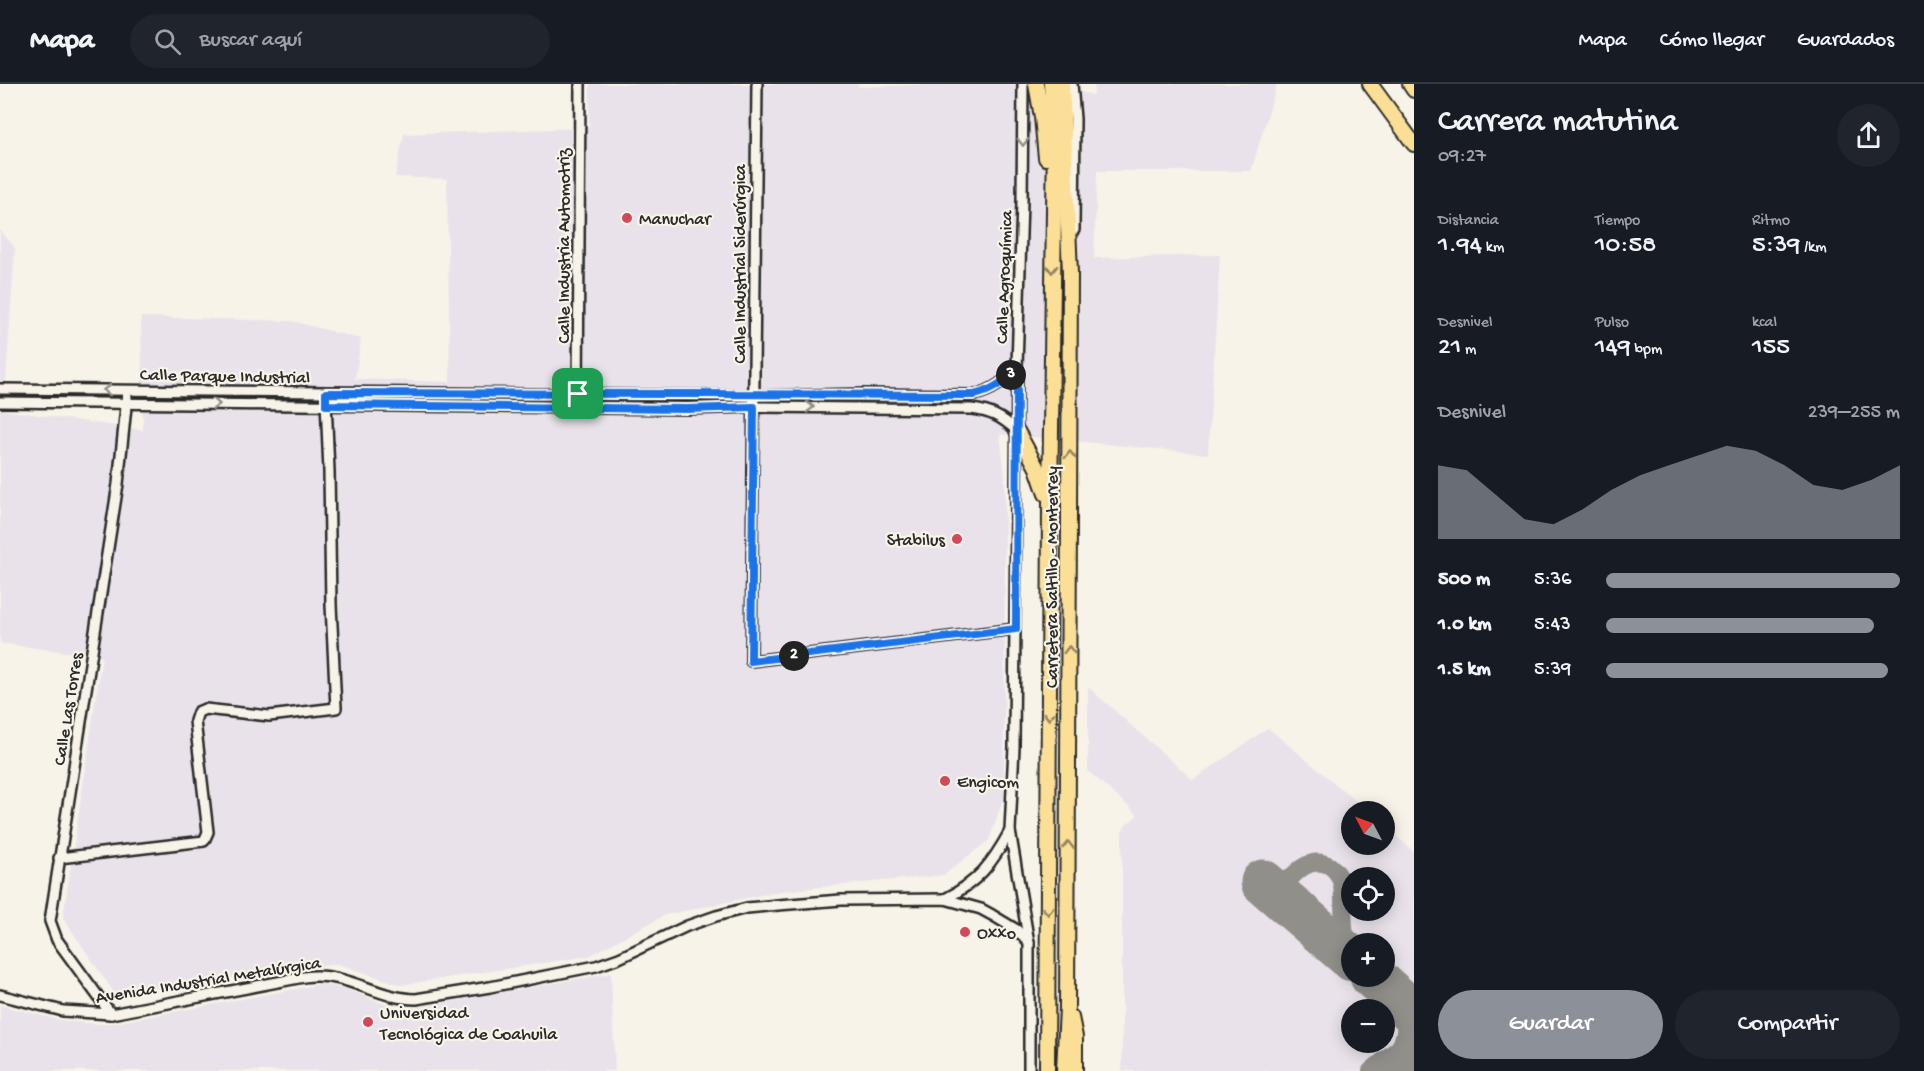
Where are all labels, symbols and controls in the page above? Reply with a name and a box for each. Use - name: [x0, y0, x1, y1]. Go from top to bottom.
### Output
- search box: [130, 14, 550, 68]
- text: Mapa: [30, 25, 94, 58]
- icon: search: [151, 25, 184, 58]
- text: Buscar aquí: [199, 28, 302, 54]
- text: Mapa: [1578, 29, 1627, 54]
- text: Cómo llegar: [1660, 29, 1764, 54]
- text: Guardados: [1797, 29, 1894, 54]
- text: Carrera matutina: [1438, 104, 1678, 142]
- button: share: [1837, 104, 1900, 167]
- one-way arrow: [1017, 138, 1029, 147]
- text: 09:27: [1438, 146, 1486, 169]
- street label: Calle Industria Automotriz: [555, 147, 576, 344]
- street label: Calle Industrial Siderúrgica: [731, 163, 752, 364]
- street label: Calle Agroquímica: [993, 209, 1018, 344]
- place label: Manuchar: [639, 210, 712, 231]
- marker: Manuchar: [620, 211, 634, 225]
- text: Distancia: [1438, 212, 1499, 231]
- text: Tiempo: [1595, 212, 1640, 231]
- text: Ritmo: [1752, 212, 1790, 231]
- text: 1.94: [1438, 231, 1482, 262]
- text: 10:58: [1595, 231, 1656, 262]
- text: 5:39: [1752, 231, 1800, 262]
- text: km: [1482, 239, 1504, 258]
- text: /km: [1800, 239, 1826, 258]
- one-way arrow: [1046, 264, 1058, 273]
- text: Desnivel: [1438, 314, 1492, 333]
- text: Pulso: [1595, 314, 1629, 333]
- text: kcal: [1752, 314, 1777, 333]
- text: 21: [1438, 333, 1461, 364]
- text: 149: [1595, 333, 1631, 364]
- text: 155: [1752, 333, 1790, 364]
- text: m: [1461, 341, 1476, 360]
- text: bpm: [1631, 341, 1662, 360]
- pin: 3: [996, 360, 1026, 390]
- text: 3: [1007, 365, 1015, 384]
- street label: Calle Parque Industrial: [140, 366, 310, 389]
- pin: [552, 368, 603, 419]
- icon: arrive: [561, 377, 594, 410]
- one-way arrow: [103, 384, 112, 396]
- one-way arrow: [211, 398, 220, 410]
- one-way arrow: [805, 401, 814, 413]
- text: Desnivel: [1438, 402, 1506, 425]
- text: 239–255 m: [1808, 402, 1900, 425]
- one-way arrow: [1064, 450, 1076, 459]
- street label: Carretera Saltillo - Monterrey: [1043, 466, 1064, 688]
- place label: Stabilus: [887, 531, 946, 552]
- marker: Stabilus: [950, 532, 964, 546]
- text: 500 m: [1438, 569, 1490, 592]
- text: 5:36: [1534, 569, 1571, 592]
- text: 1.0 km: [1438, 614, 1492, 637]
- text: 5:43: [1534, 614, 1571, 637]
- pin: 2: [779, 641, 809, 671]
- one-way arrow: [1063, 645, 1075, 654]
- text: 2: [790, 646, 798, 665]
- street label: Calle Las Torres: [50, 650, 89, 767]
- text: 1.5 km: [1438, 659, 1491, 682]
- text: 5:39: [1534, 659, 1571, 682]
- one-way arrow: [1043, 711, 1055, 720]
- place label: Engicom: [957, 773, 1019, 794]
- marker: Engicom: [938, 774, 952, 788]
- north arrow: [1341, 801, 1395, 855]
- map controls: [1341, 801, 1395, 1053]
- one-way arrow: [1062, 840, 1074, 849]
- button: locate: [1341, 867, 1395, 921]
- one-way arrow: [1042, 906, 1054, 915]
- place label: Oxxo: [977, 924, 1016, 945]
- marker: Oxxo: [958, 925, 972, 939]
- button: +: [1341, 933, 1395, 987]
- street label: Avenida Industrial Metalúrgica: [94, 953, 323, 1010]
- button: Guardar: [1438, 990, 1663, 1059]
- button: Compartir: [1675, 990, 1900, 1059]
- button: −: [1341, 999, 1395, 1053]
- place label: Universidad Tecnológica de Coahuila: [379, 1004, 558, 1046]
- marker: Universidad Tecnológica de Coahuila: [361, 1015, 375, 1029]

